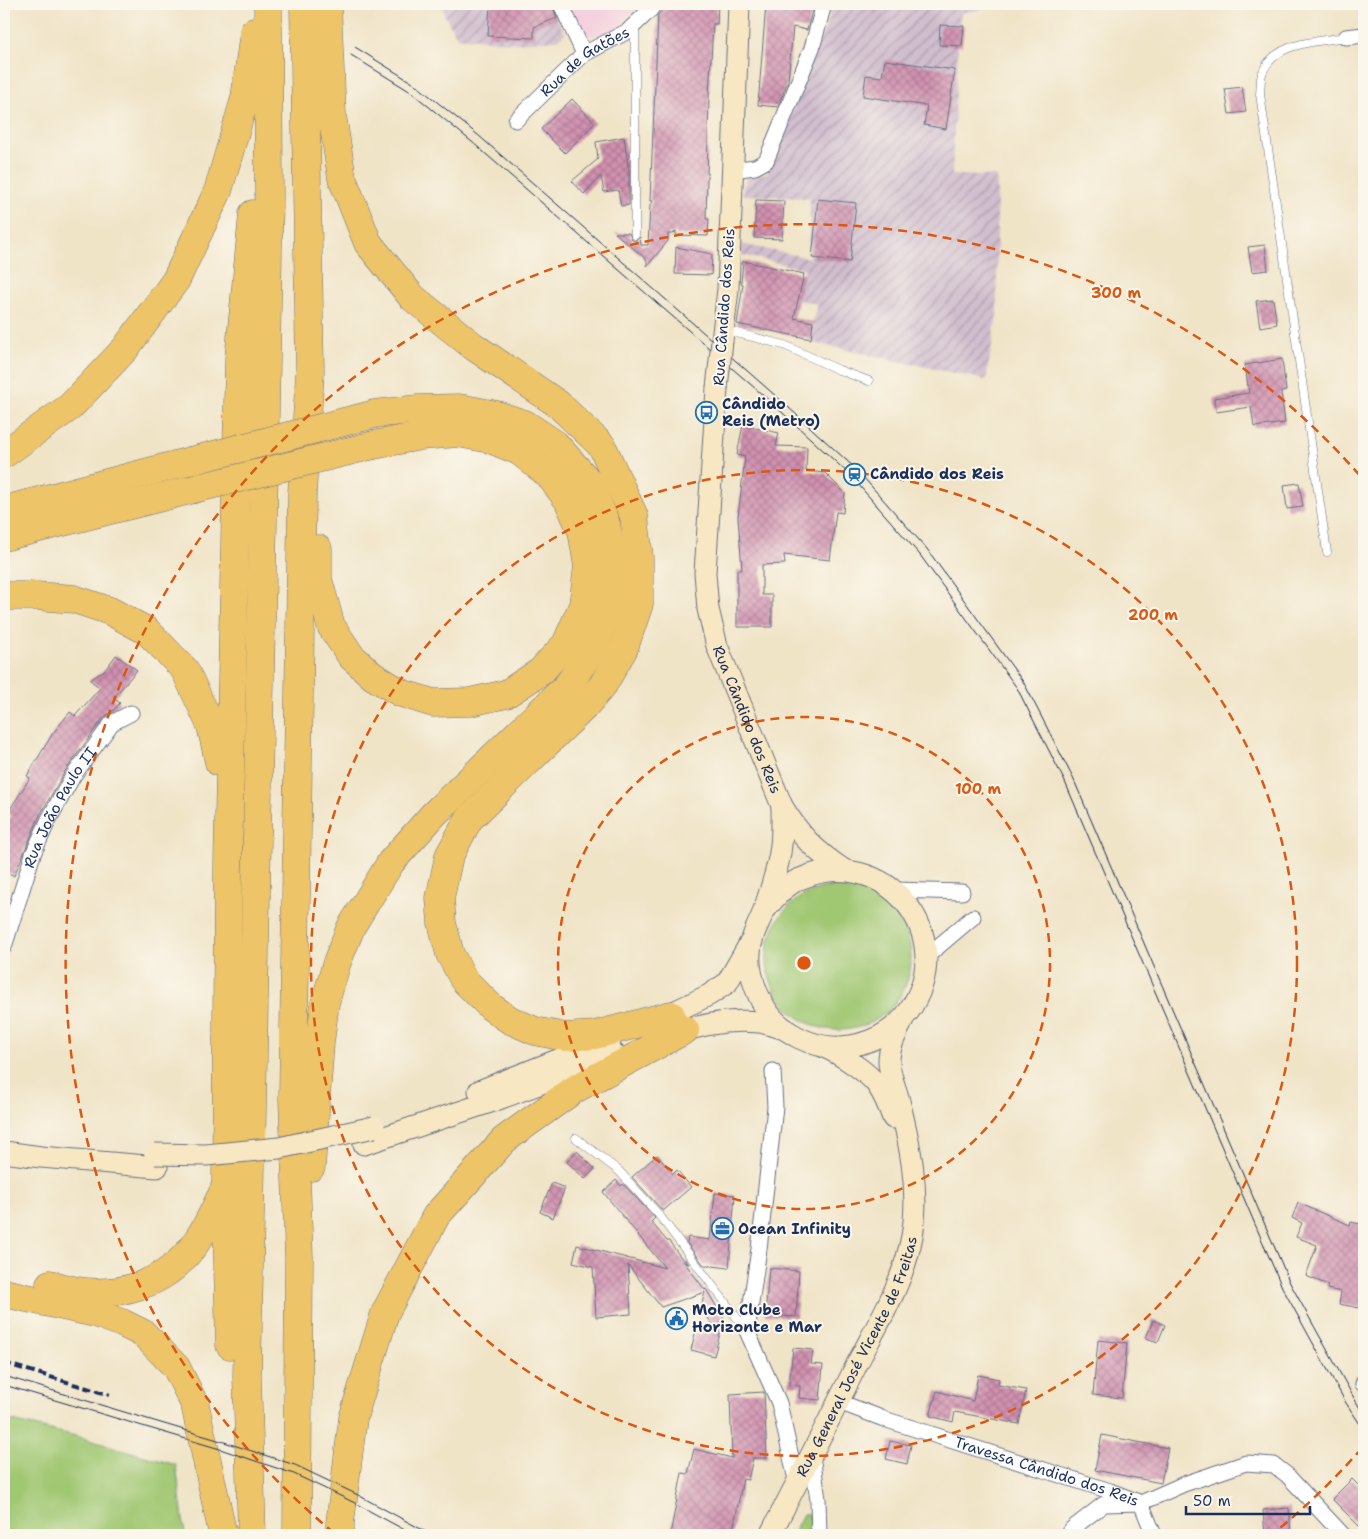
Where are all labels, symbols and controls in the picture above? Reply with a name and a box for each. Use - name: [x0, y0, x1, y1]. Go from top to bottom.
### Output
- street label: Rua de Gatões: [536, 22, 633, 101]
- street label: Rua Cândido dos Reis: [709, 228, 739, 386]
- text: 300 m: [1091, 283, 1141, 303]
- place label: Cândido Reis (Metro): [722, 394, 820, 431]
- bus stop icon: Cândido Reis (Metro): [694, 401, 718, 425]
- station icon: Cândido dos Reis: [842, 462, 866, 486]
- place label: Cândido dos Reis: [870, 464, 1004, 484]
- text: 200 m: [1128, 605, 1178, 625]
- street label: Rua Cândido dos Reis: [708, 643, 786, 797]
- street label: Rua João Paulo II: [19, 743, 101, 871]
- text: 100 m: [955, 779, 1001, 799]
- centre of rings: [795, 954, 813, 972]
- office icon: Ocean Infinity: [710, 1217, 734, 1241]
- place label: Ocean Infinity: [738, 1219, 851, 1239]
- street label: Rua General José Vicente de Freitas: [792, 1234, 922, 1480]
- place label: Moto Clube Horizonte e Mar: [692, 1300, 822, 1337]
- public building icon: Moto Clube Horizonte e Mar: [664, 1307, 688, 1331]
- street label: Travessa Cândido dos Reis: [952, 1432, 1142, 1511]
- scale bar: [1186, 1484, 1309, 1516]
- text: 50 m: [1193, 1491, 1231, 1511]

